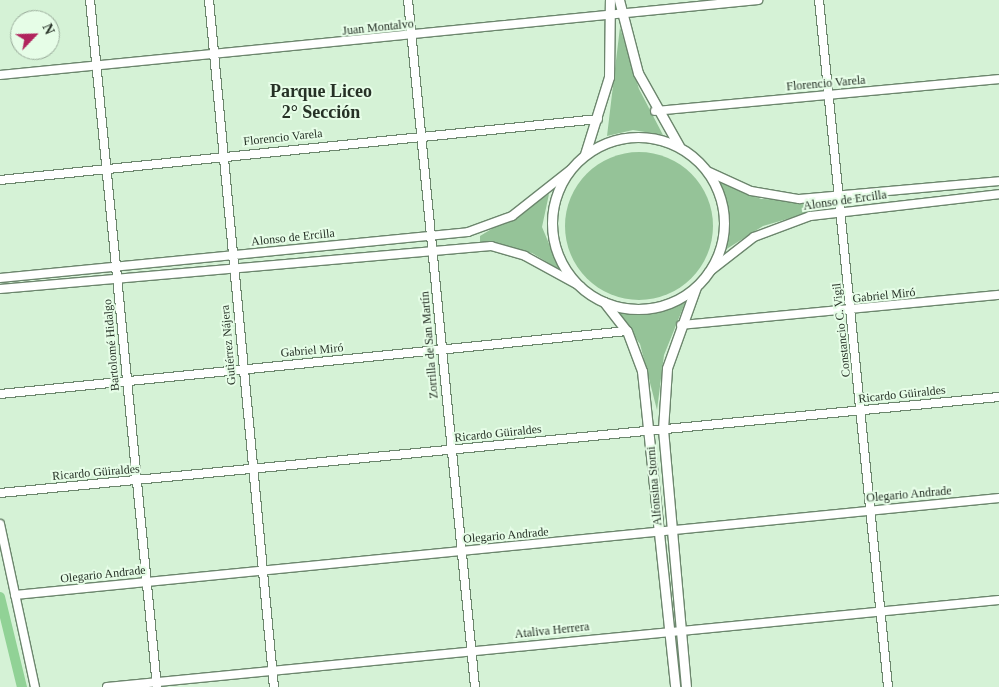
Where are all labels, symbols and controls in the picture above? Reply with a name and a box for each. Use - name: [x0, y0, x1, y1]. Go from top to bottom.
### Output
- north arrow: [10, 10, 60, 60]
- street label: Juan Montalvo: [342, 17, 414, 39]
- text: N: [39, 21, 57, 37]
- street label: Florencio Varela: [786, 73, 866, 95]
- district label: Parque Liceo 2° Sección: [270, 81, 372, 124]
- street label: Florencio Varela: [243, 127, 323, 149]
- street label: Alonso de Ercilla: [802, 188, 888, 214]
- street label: Alonso de Ercilla: [250, 226, 336, 250]
- street label: Constancio C. Vigil: [830, 282, 854, 378]
- street label: Gabriel Miró: [852, 286, 916, 306]
- street label: Zorrilla de San Martín: [418, 291, 442, 399]
- street label: Bartolomé Hidalgo: [101, 298, 123, 392]
- street label: Gutiérrez Nájera: [218, 304, 240, 386]
- street label: Gabriel Miró: [280, 341, 344, 361]
- street label: Ricardo Güiraldes: [858, 383, 946, 407]
- street label: Ricardo Güiraldes: [454, 422, 542, 446]
- street label: Alfonsina Storni: [644, 446, 666, 526]
- street label: Ricardo Güiraldes: [52, 462, 140, 484]
- street label: Olegario Andrade: [865, 484, 953, 506]
- street label: Olegario Andrade: [462, 525, 550, 547]
- street label: Olegario Andrade: [59, 563, 147, 587]
- street label: Ataliva Herrera: [514, 620, 590, 642]

